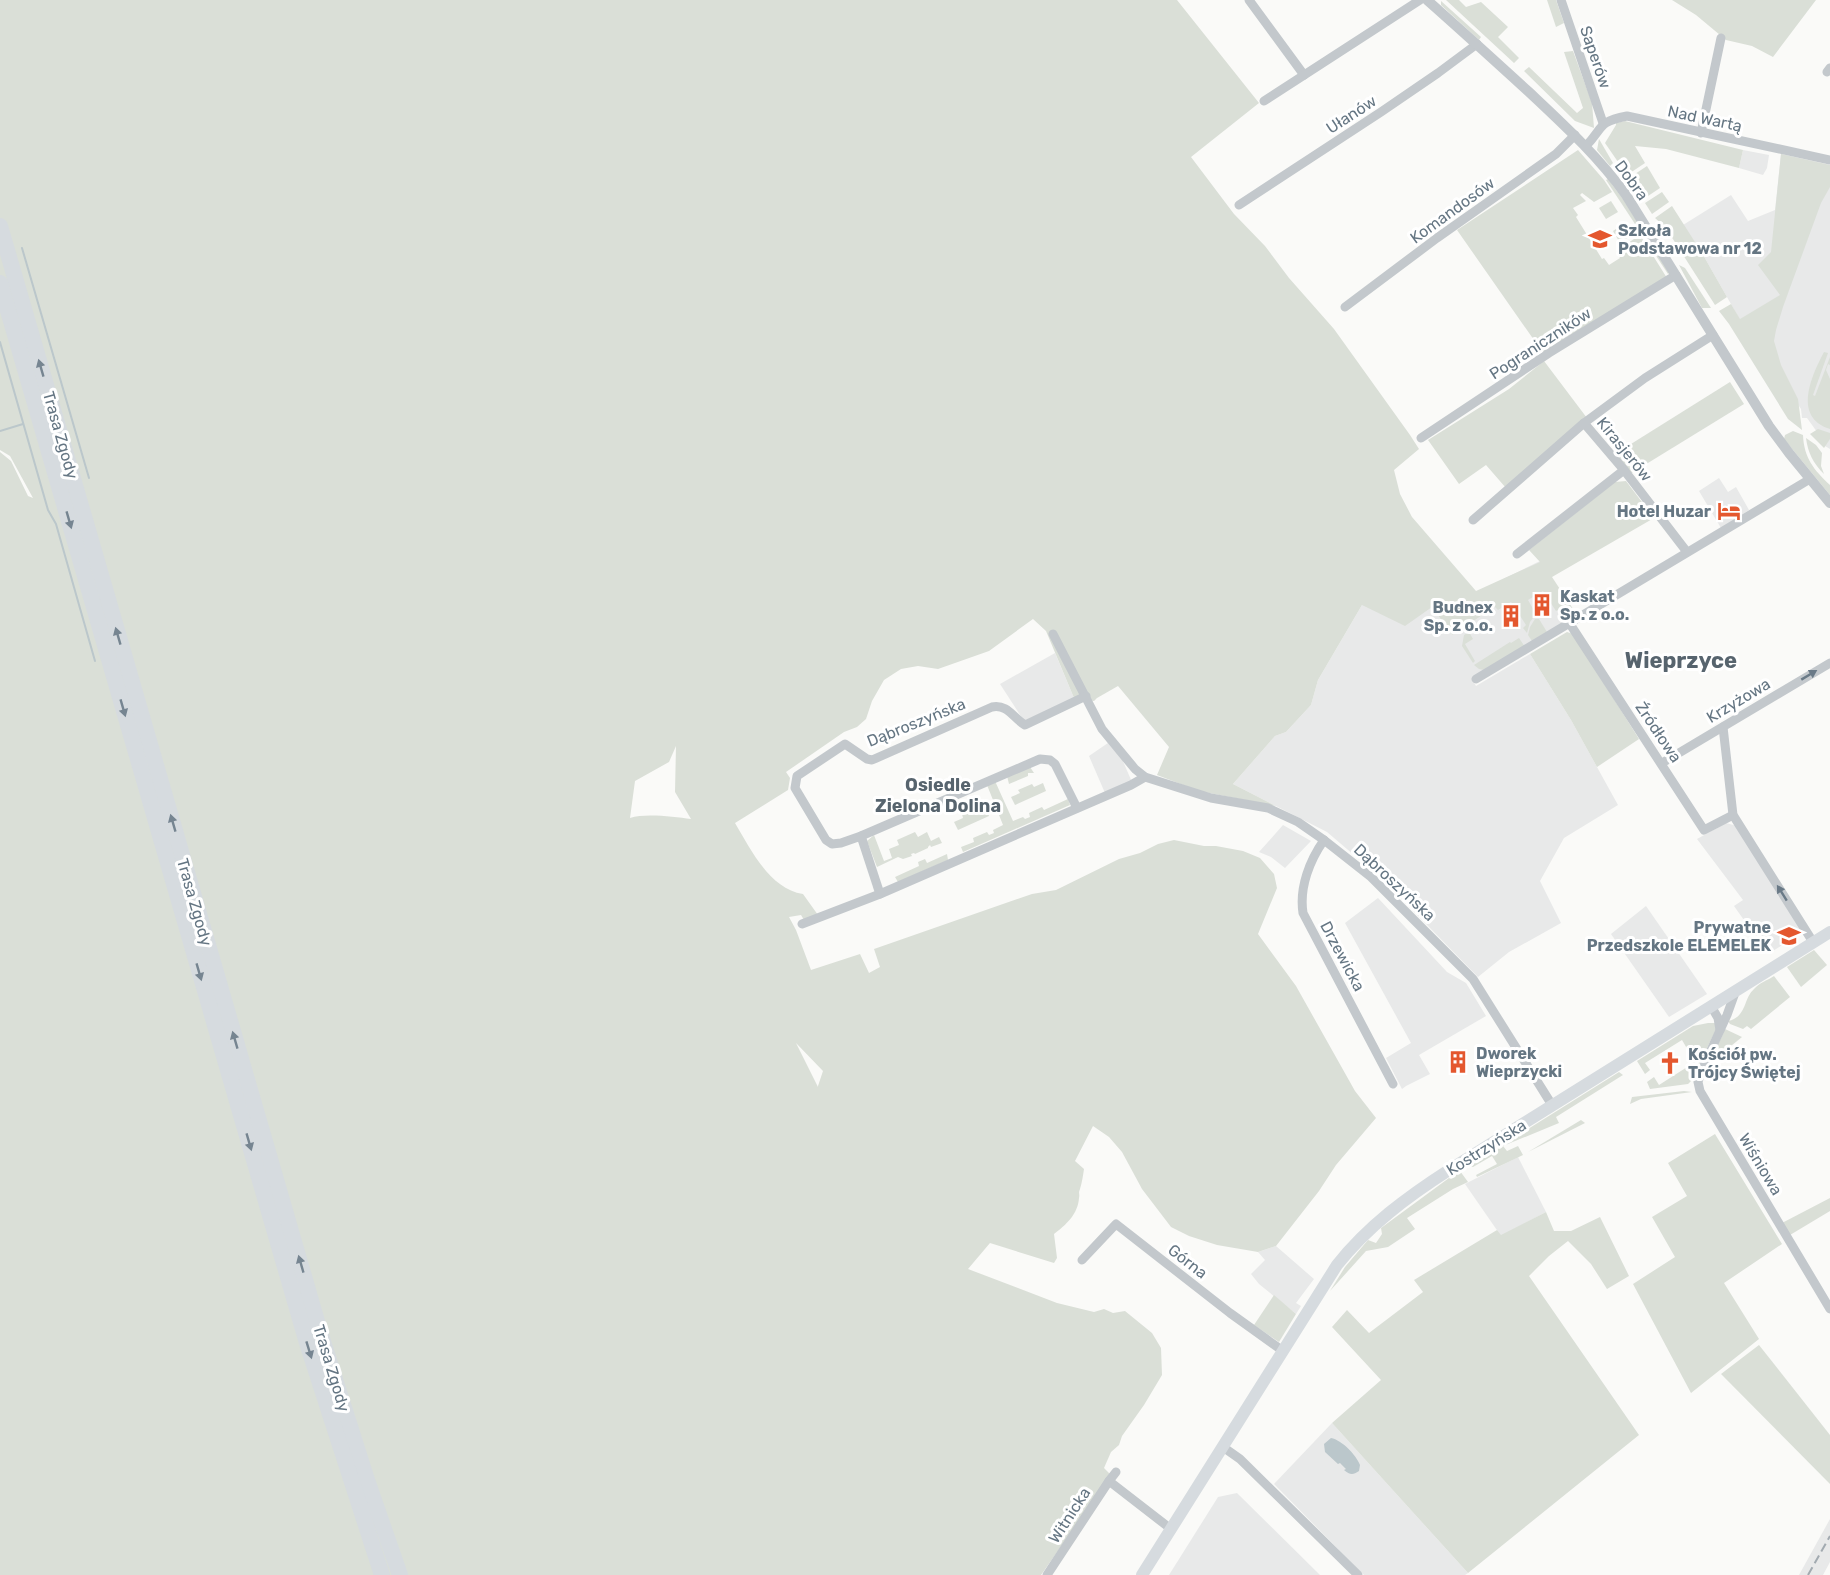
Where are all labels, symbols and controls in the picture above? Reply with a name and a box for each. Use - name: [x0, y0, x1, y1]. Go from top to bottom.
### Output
- street label: Saperów: [1576, 23, 1615, 91]
- street label: Ułanów: [1323, 91, 1380, 138]
- street label: Nad Wartą: [1666, 101, 1744, 136]
- street label: Dobra: [1611, 157, 1652, 204]
- street label: Komandosów: [1406, 173, 1498, 247]
- place label: Szkoła Podstawowa nr 12: [1618, 221, 1762, 258]
- school or university icon: Szkoła Podstawowa nr 12: [1587, 226, 1613, 252]
- street label: Pograniczników: [1486, 303, 1595, 383]
- one-way arrow: [36, 359, 45, 377]
- street label: Trasa Zgody: [39, 389, 82, 481]
- street label: Kirasjerów: [1593, 413, 1656, 485]
- hotel icon: Hotel Huzar: [1716, 498, 1742, 524]
- place label: Hotel Huzar: [1617, 502, 1712, 521]
- one-way arrow: [65, 511, 74, 529]
- place label: Kaskat Sp. z o.o.: [1560, 587, 1629, 624]
- building icon: Kaskat Sp. z o.o.: [1529, 592, 1555, 618]
- place label: Budnex Sp. z o.o.: [1424, 598, 1494, 635]
- building icon: Budnex Sp. z o.o.: [1498, 603, 1524, 629]
- one-way arrow: [113, 627, 122, 645]
- district label: Wieprzyce: [1625, 647, 1737, 674]
- one-way arrow: [1801, 670, 1817, 681]
- street label: Krzyżowa: [1703, 674, 1774, 727]
- street label: Dąbroszyńska: [864, 694, 968, 751]
- street label: Źródłowa: [1631, 698, 1686, 766]
- one-way arrow: [119, 699, 128, 717]
- district label: Osiedle Zielona Dolina: [875, 774, 1001, 817]
- one-way arrow: [168, 814, 177, 832]
- street label: Dąbroszyńska: [1350, 840, 1439, 925]
- street label: Trasa Zgody: [173, 856, 216, 948]
- one-way arrow: [1776, 885, 1787, 901]
- street label: Drzewicka: [1316, 918, 1369, 994]
- place label: Prywatne Przedszkole ELEMELEK: [1587, 918, 1771, 955]
- school or university icon: Prywatne Przedszkole ELEMELEK: [1776, 923, 1802, 949]
- one-way arrow: [195, 963, 204, 981]
- one-way arrow: [230, 1031, 239, 1049]
- place label: Dworek Wieprzycki: [1476, 1044, 1562, 1081]
- place label: Kościół pw. Trójcy Świętej: [1688, 1045, 1801, 1082]
- building icon: Dworek Wieprzycki: [1445, 1049, 1471, 1075]
- church icon: Kościół pw. Trójcy Świętej: [1657, 1050, 1683, 1076]
- street label: Kostrzyńska: [1443, 1115, 1530, 1179]
- street label: Wiśniowa: [1735, 1130, 1786, 1199]
- one-way arrow: [244, 1133, 254, 1151]
- street label: Górna: [1164, 1240, 1211, 1283]
- one-way arrow: [296, 1255, 305, 1273]
- street label: Trasa Zgody: [309, 1322, 354, 1414]
- one-way arrow: [305, 1341, 314, 1359]
- street label: Witnicka: [1044, 1484, 1094, 1547]

